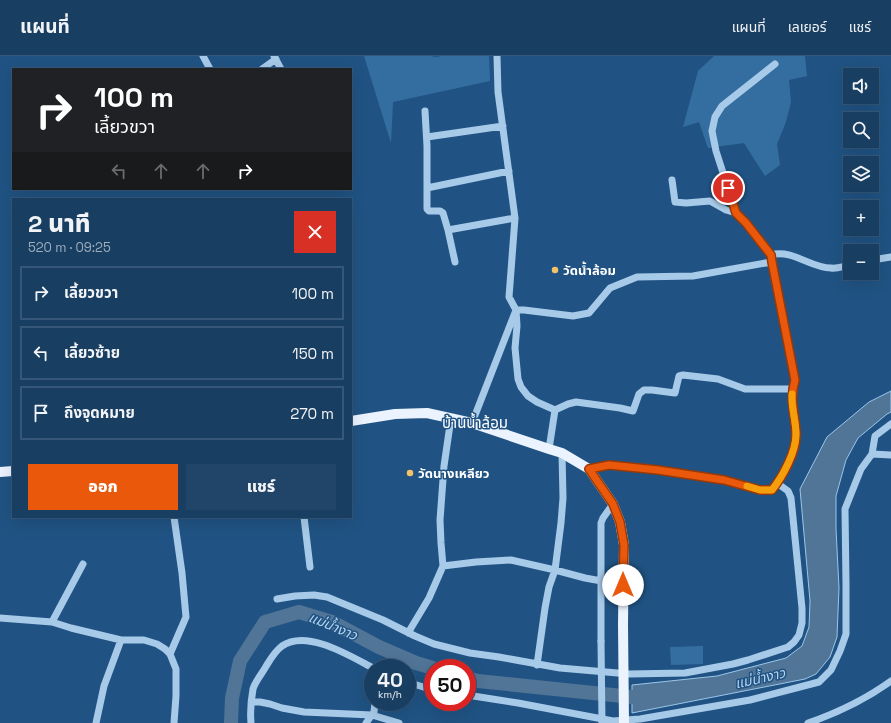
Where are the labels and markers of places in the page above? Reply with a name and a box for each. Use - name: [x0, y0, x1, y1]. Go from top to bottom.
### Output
- pin: [711, 171, 745, 205]
- place label: วัดน้ำล้อม: [563, 261, 616, 279]
- marker: วัดน้ำล้อม: [550, 265, 560, 275]
- place label: วัดนางเหลียว: [418, 465, 490, 482]
- marker: วัดนางเหลียว: [405, 468, 415, 478]

